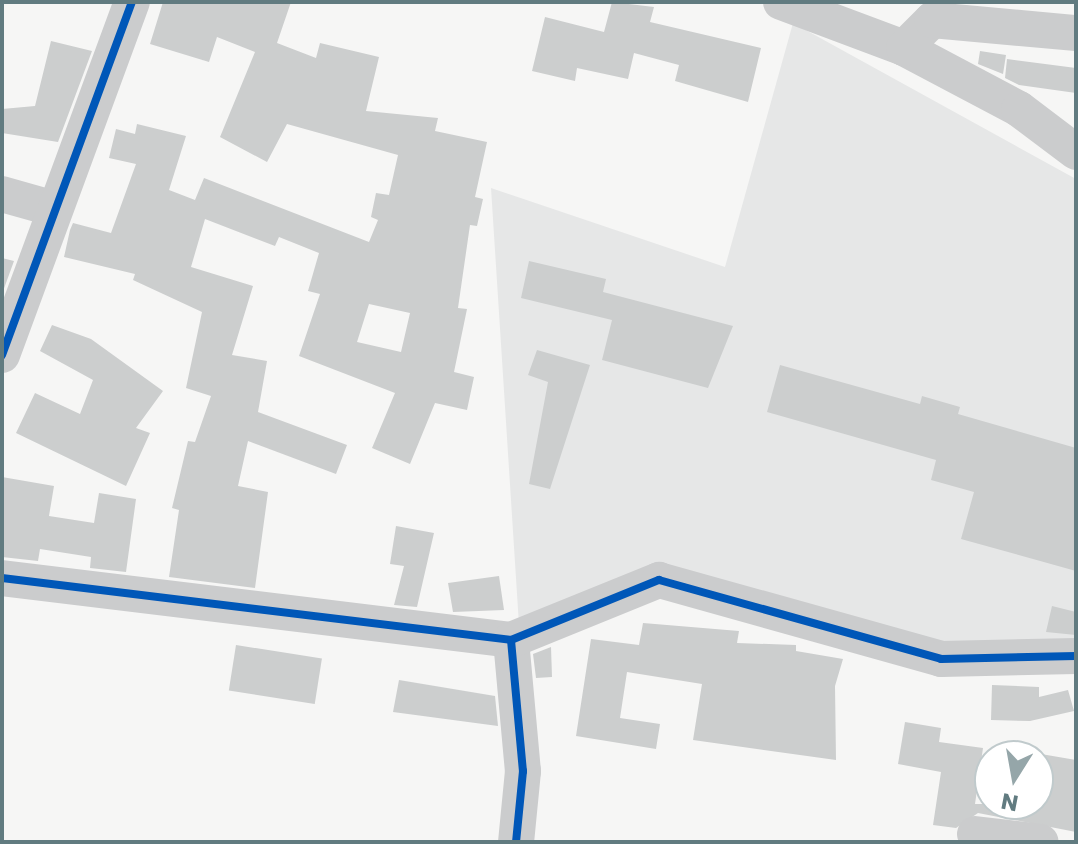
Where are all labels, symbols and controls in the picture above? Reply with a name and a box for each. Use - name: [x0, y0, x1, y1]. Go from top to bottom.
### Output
- north arrow: [974, 740, 1054, 820]
- text: N: [999, 785, 1021, 819]

